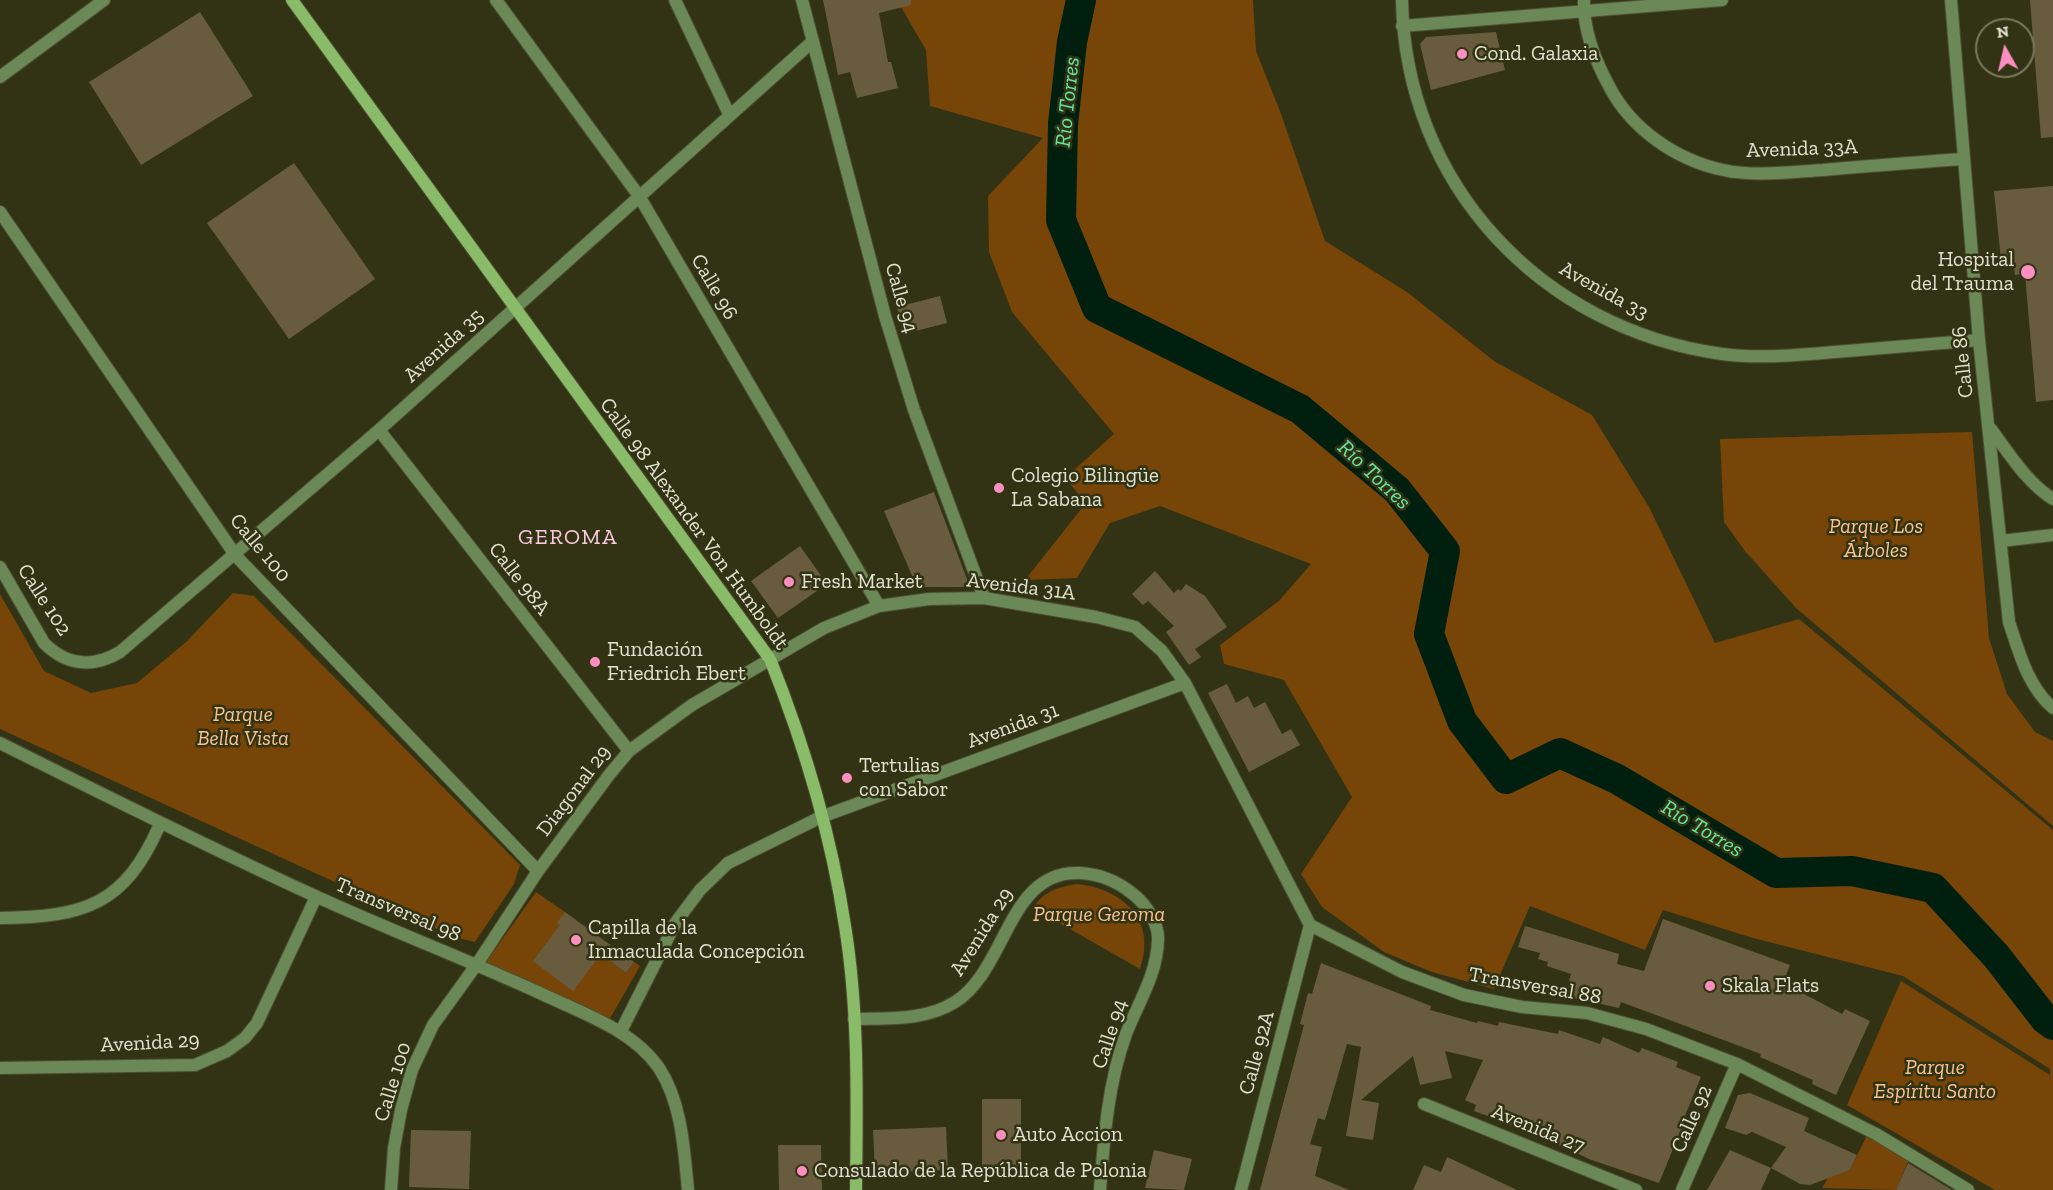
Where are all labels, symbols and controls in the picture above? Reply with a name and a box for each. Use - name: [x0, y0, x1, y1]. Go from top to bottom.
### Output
- north arrow: [1975, 18, 2035, 78]
- text: N: [1995, 21, 2010, 42]
- place label: Cond. Galaxia: [1474, 41, 1598, 67]
- marker: Cond. Galaxia: [1455, 47, 1469, 61]
- water label: Río Torres: [1050, 56, 1086, 148]
- street label: Avenida 33A: [1746, 134, 1858, 164]
- place label: Hospital del Trauma: [1911, 247, 2014, 297]
- street label: Calle 96: [685, 250, 743, 324]
- street label: Avenida 33: [1555, 256, 1653, 326]
- street label: Calle 94: [879, 260, 923, 336]
- marker: Hospital del Trauma: [2019, 263, 2037, 281]
- street label: Avenida 35: [399, 304, 489, 388]
- street label: Calle 86: [1947, 325, 1979, 399]
- street label: Calle 98 Alexander Von Humboldt: [594, 393, 794, 655]
- water label: Río Torres: [1332, 434, 1416, 516]
- place label: Colegio Bilingüe La Sabana: [1011, 463, 1159, 513]
- marker: Colegio Bilingüe La Sabana: [992, 481, 1006, 495]
- street label: Calle 100: [224, 509, 296, 587]
- park label: Parque Los Árboles: [1829, 514, 1923, 564]
- district label: GEROMA: [518, 525, 618, 551]
- street label: Calle 98A: [483, 538, 555, 620]
- street label: Calle 102: [12, 559, 76, 641]
- street label: Avenida 31A: [965, 568, 1077, 606]
- place label: Fresh Market: [801, 569, 923, 595]
- marker: Fresh Market: [782, 575, 796, 589]
- place label: Fundación Friedrich Ebert: [607, 637, 746, 687]
- marker: Fundación Friedrich Ebert: [588, 655, 602, 669]
- street label: Avenida 31: [964, 698, 1062, 754]
- park label: Parque Bella Vista: [197, 702, 289, 752]
- street label: Diagonal 29: [532, 740, 616, 842]
- place label: Tertulias con Sabor: [859, 753, 948, 803]
- marker: Tertulias con Sabor: [840, 771, 854, 785]
- water label: Río Torres: [1656, 794, 1748, 864]
- street label: Transversal 98: [331, 872, 465, 948]
- street label: Avenida 29: [945, 883, 1019, 981]
- park label: Parque Geroma: [1033, 902, 1165, 928]
- place label: Capilla de la Inmaculada Concepción: [588, 915, 805, 965]
- marker: Capilla de la Inmaculada Concepción: [569, 933, 583, 947]
- street label: Transversal 88: [1467, 962, 1603, 1010]
- place label: Skala Flats: [1722, 973, 1819, 999]
- marker: Skala Flats: [1703, 979, 1717, 993]
- street label: Calle 94: [1087, 996, 1133, 1072]
- street label: Calle 92A: [1234, 1009, 1280, 1097]
- street label: Avenida 29: [100, 1028, 200, 1058]
- street label: Calle 100: [369, 1039, 417, 1125]
- park label: Parque Espíritu Santo: [1874, 1055, 1996, 1105]
- street label: Calle 92: [1666, 1081, 1718, 1157]
- street label: Avenida 27: [1488, 1099, 1588, 1159]
- place label: Auto Accion: [1013, 1122, 1123, 1148]
- marker: Auto Accion: [994, 1128, 1008, 1142]
- place label: Consulado de la República de Polonia: [814, 1158, 1147, 1184]
- marker: Consulado de la República de Polonia: [795, 1164, 809, 1178]

